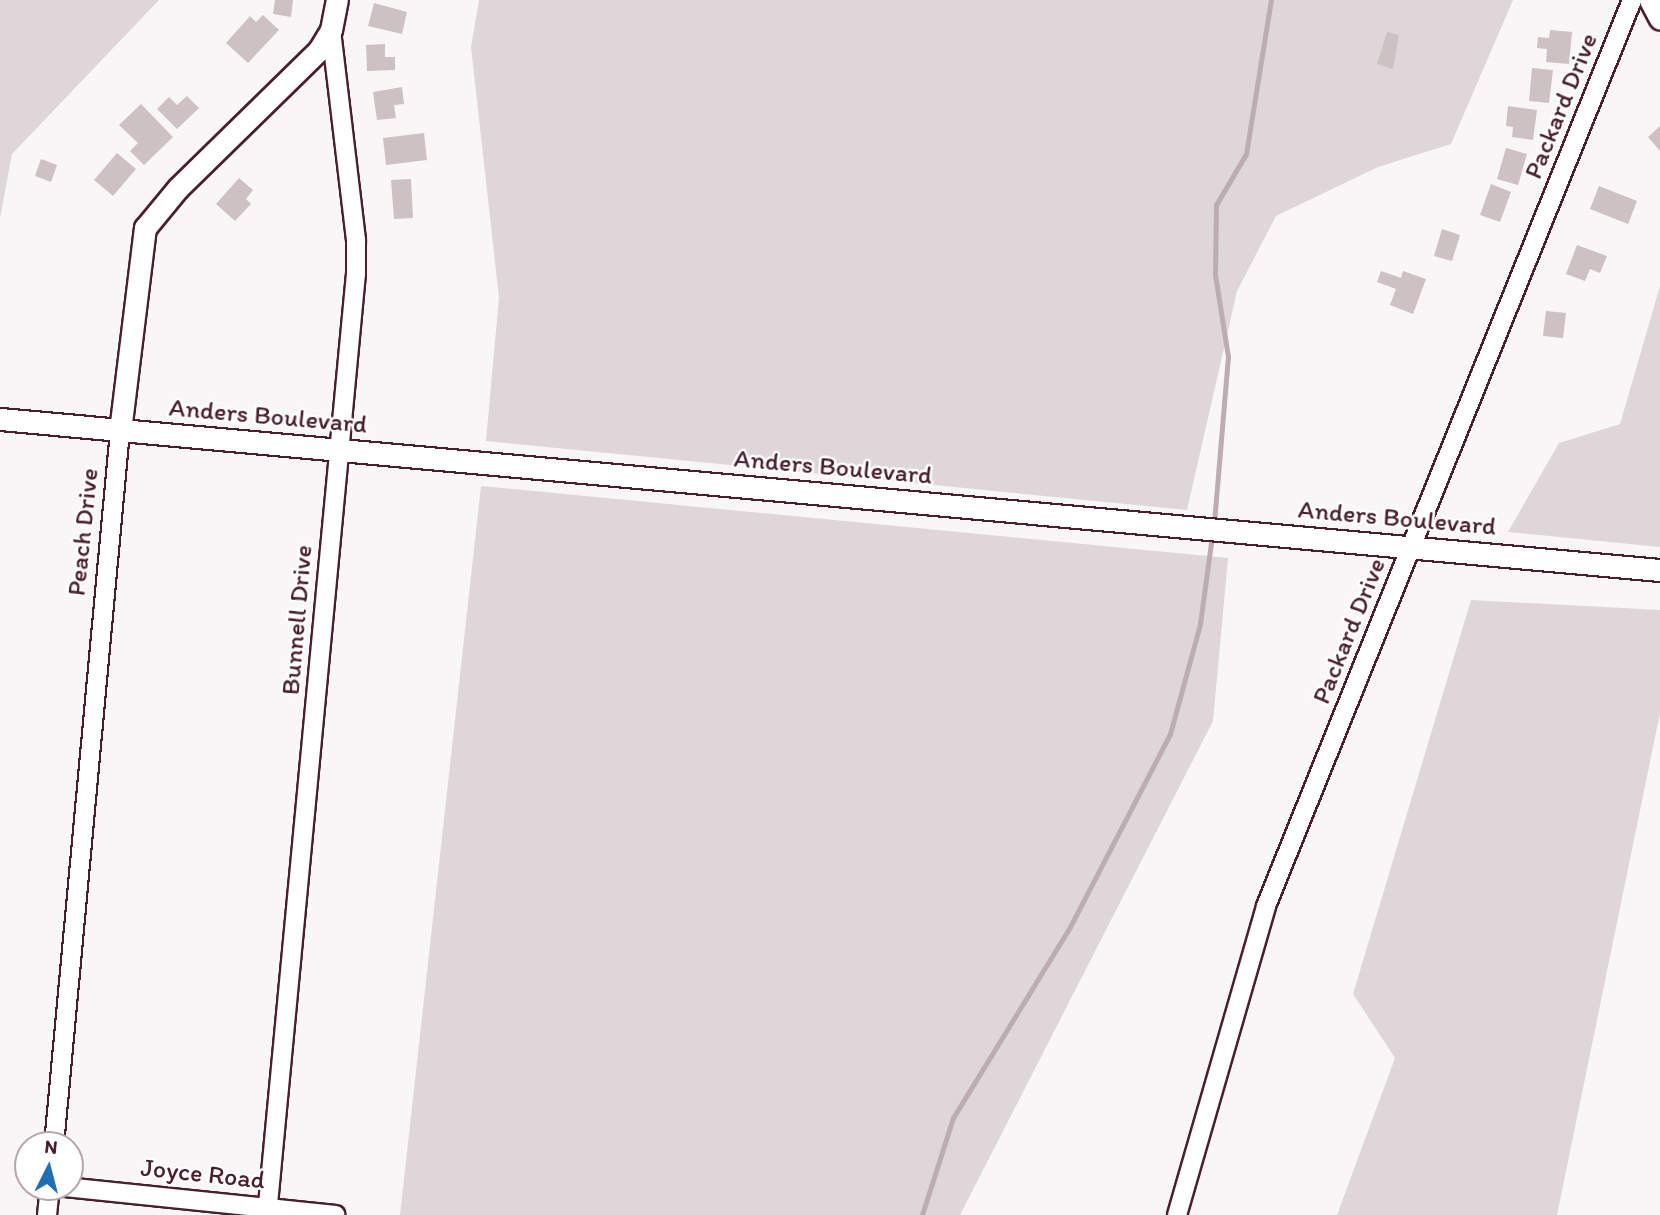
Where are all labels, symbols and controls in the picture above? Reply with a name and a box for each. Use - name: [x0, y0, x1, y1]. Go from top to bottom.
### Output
- street label: Packard Drive: [1518, 28, 1604, 184]
- street label: Anders Boulevard: [167, 392, 369, 440]
- street label: Anders Boulevard: [732, 443, 934, 491]
- street label: Peach Drive: [61, 466, 105, 598]
- street label: Anders Boulevard: [1296, 494, 1498, 542]
- street label: Bunnell Drive: [275, 543, 319, 697]
- street label: Packard Drive: [1306, 553, 1392, 709]
- north arrow: [14, 1131, 84, 1201]
- text: N: [43, 1134, 59, 1159]
- street label: Joyce Road: [140, 1152, 266, 1196]

